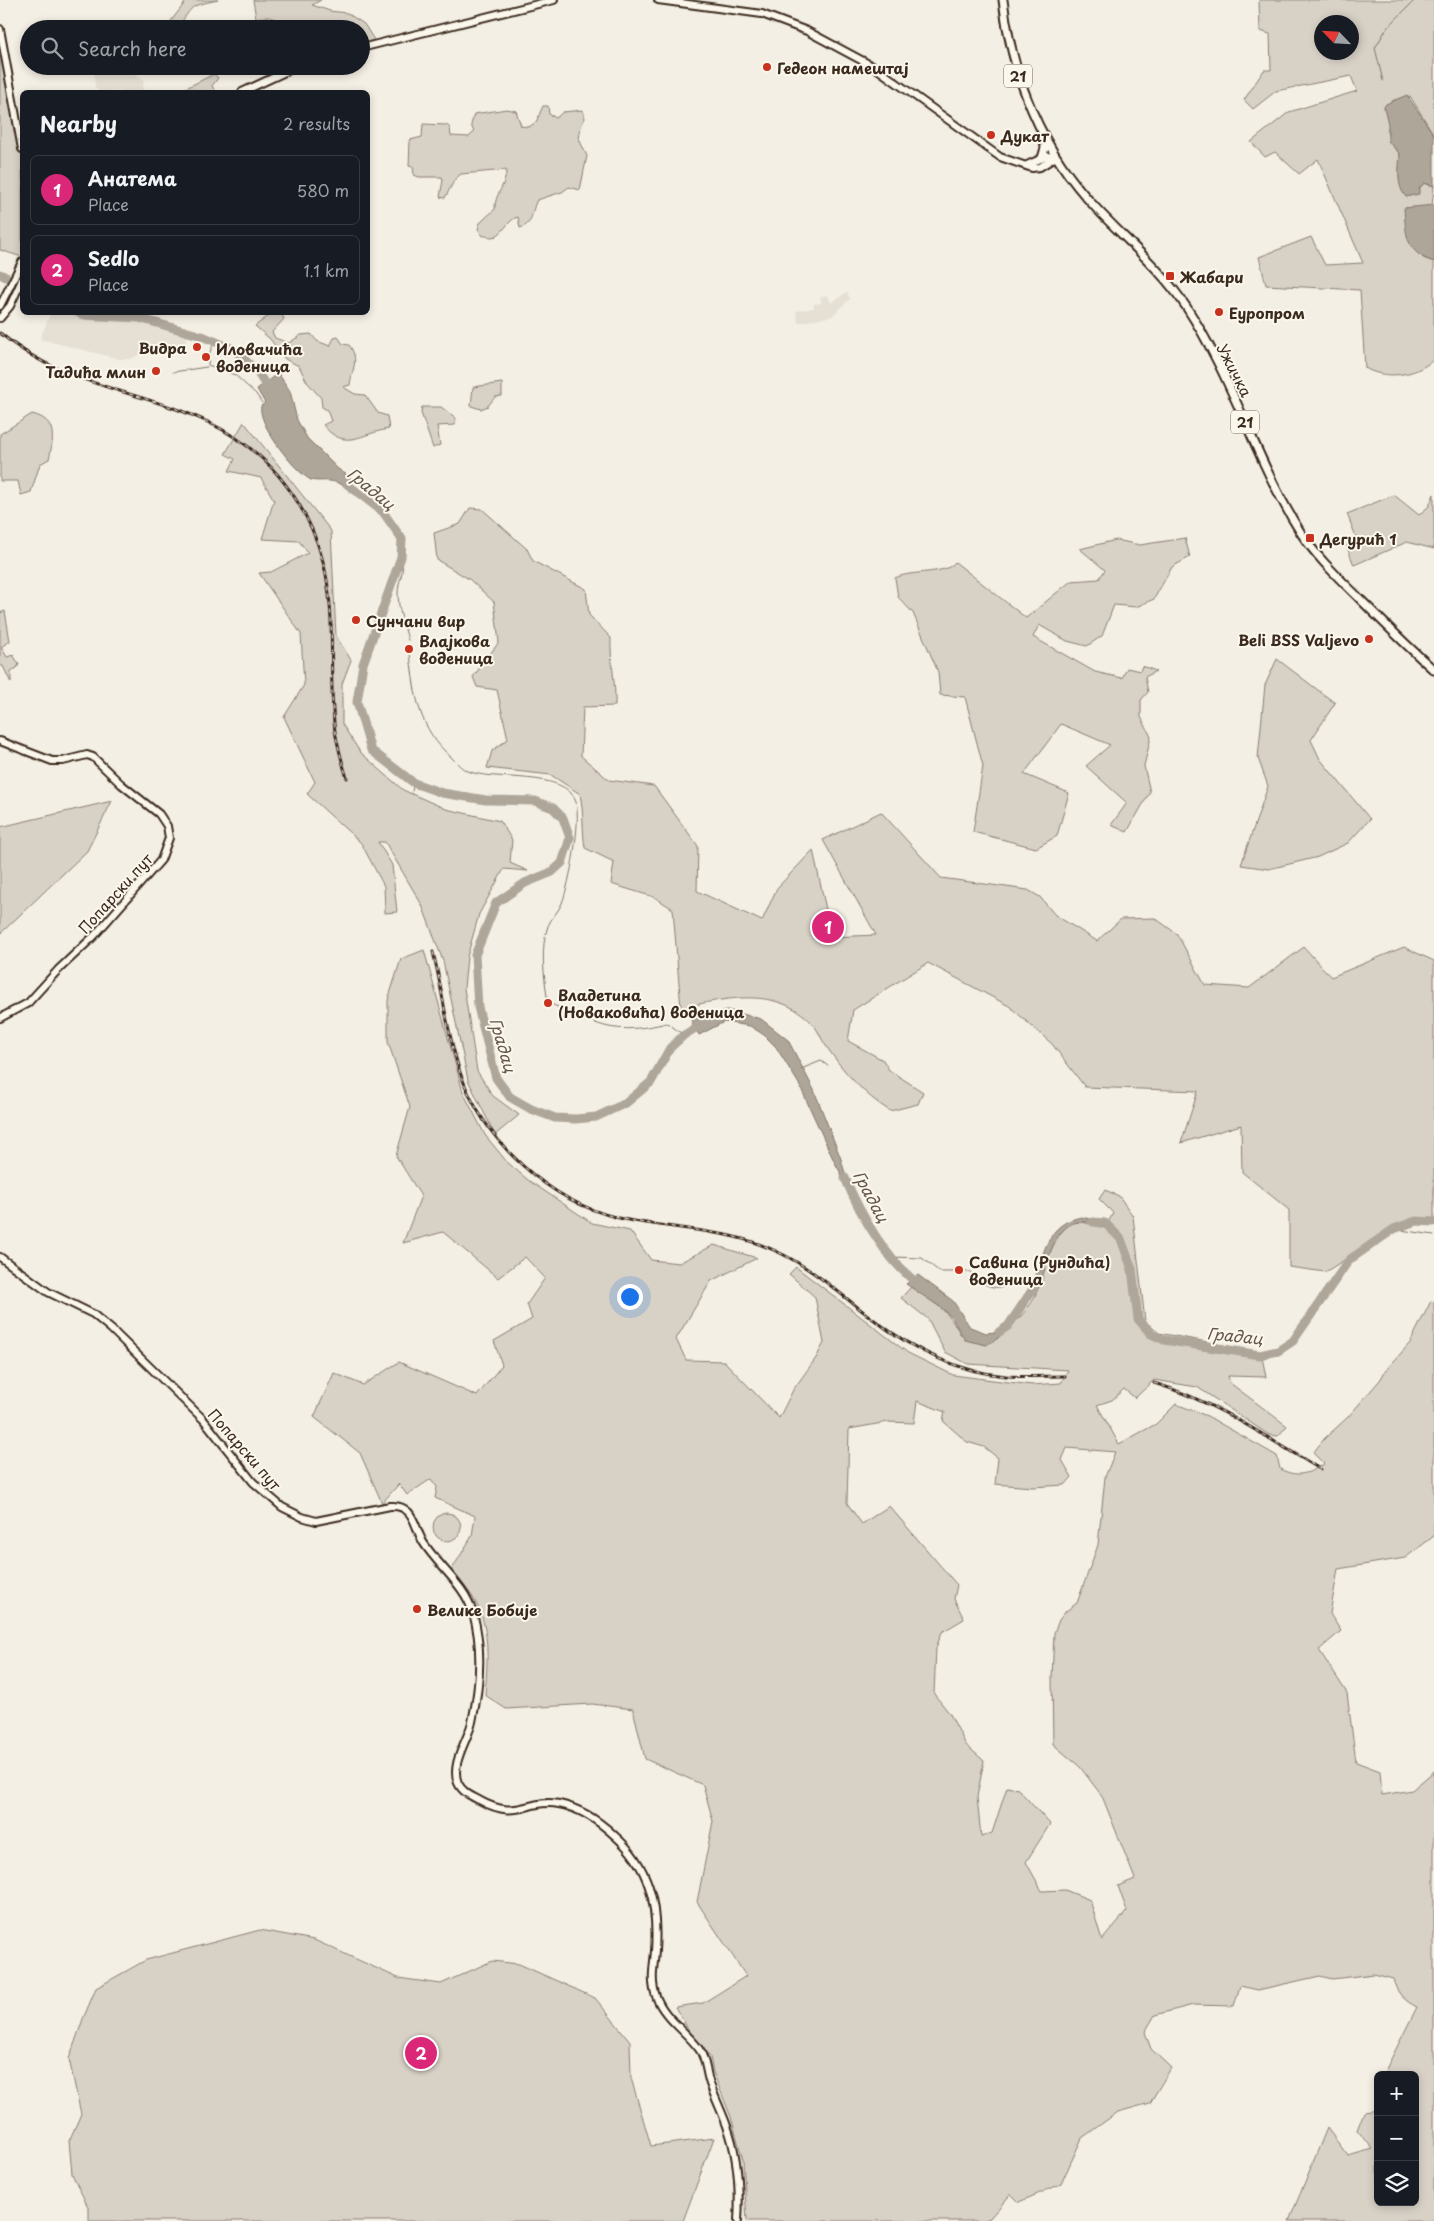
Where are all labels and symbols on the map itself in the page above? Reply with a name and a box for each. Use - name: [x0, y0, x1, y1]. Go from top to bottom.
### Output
- north arrow: [1314, 15, 1359, 60]
- place label: Гедеон намештај: [777, 56, 909, 79]
- marker: Гедеон намештај: [761, 61, 773, 73]
- road number: 21: [1004, 64, 1032, 88]
- place label: Дукат: [1000, 124, 1050, 147]
- marker: Дукат: [985, 129, 997, 141]
- place label: Жабари: [1179, 265, 1244, 288]
- marker: Жабари: [1164, 270, 1176, 282]
- place label: Еуропром: [1229, 301, 1305, 324]
- marker: Еуропром: [1213, 306, 1225, 318]
- place label: Видра: [138, 336, 187, 359]
- place label: Иловачића воденица: [216, 337, 303, 377]
- street label: Ужичка: [1212, 339, 1258, 401]
- marker: Видра: [191, 341, 203, 353]
- marker: Иловачића воденица: [200, 351, 212, 363]
- place label: Тадића млин: [45, 360, 146, 383]
- marker: Тадића млин: [150, 365, 162, 377]
- road number: 21: [1231, 411, 1259, 434]
- water label: Градац: [343, 461, 401, 515]
- place label: Дегурић 1: [1319, 527, 1396, 550]
- marker: Дегурић 1: [1304, 532, 1316, 544]
- place label: Сунчани вир: [366, 609, 465, 632]
- marker: Сунчани вир: [350, 614, 362, 626]
- place label: Beli BSS Valjevo: [1238, 628, 1359, 651]
- place label: Влајкова воденица: [419, 629, 494, 669]
- marker: Beli BSS Valjevo: [1363, 633, 1375, 645]
- marker: Влајкова воденица: [403, 643, 415, 655]
- street label: Попарски пут: [72, 847, 158, 938]
- pin: 1: [812, 908, 844, 946]
- place label: Владетина (Новаковића) воденица: [558, 983, 745, 1023]
- marker: Владетина (Новаковића) воденица: [542, 997, 554, 1009]
- water label: Градац: [485, 1015, 523, 1076]
- water label: Градац: [848, 1166, 896, 1227]
- place label: Савина (Рундића) воденица: [969, 1250, 1111, 1290]
- marker: Савина (Рундића) воденица: [953, 1264, 965, 1276]
- your location: [617, 1284, 643, 1310]
- water label: Градац: [1206, 1320, 1264, 1350]
- street label: Попарски пут: [203, 1403, 288, 1496]
- place label: Велике Бобије: [427, 1598, 537, 1621]
- marker: Велике Бобије: [411, 1603, 423, 1615]
- pin: 2: [405, 2034, 437, 2072]

